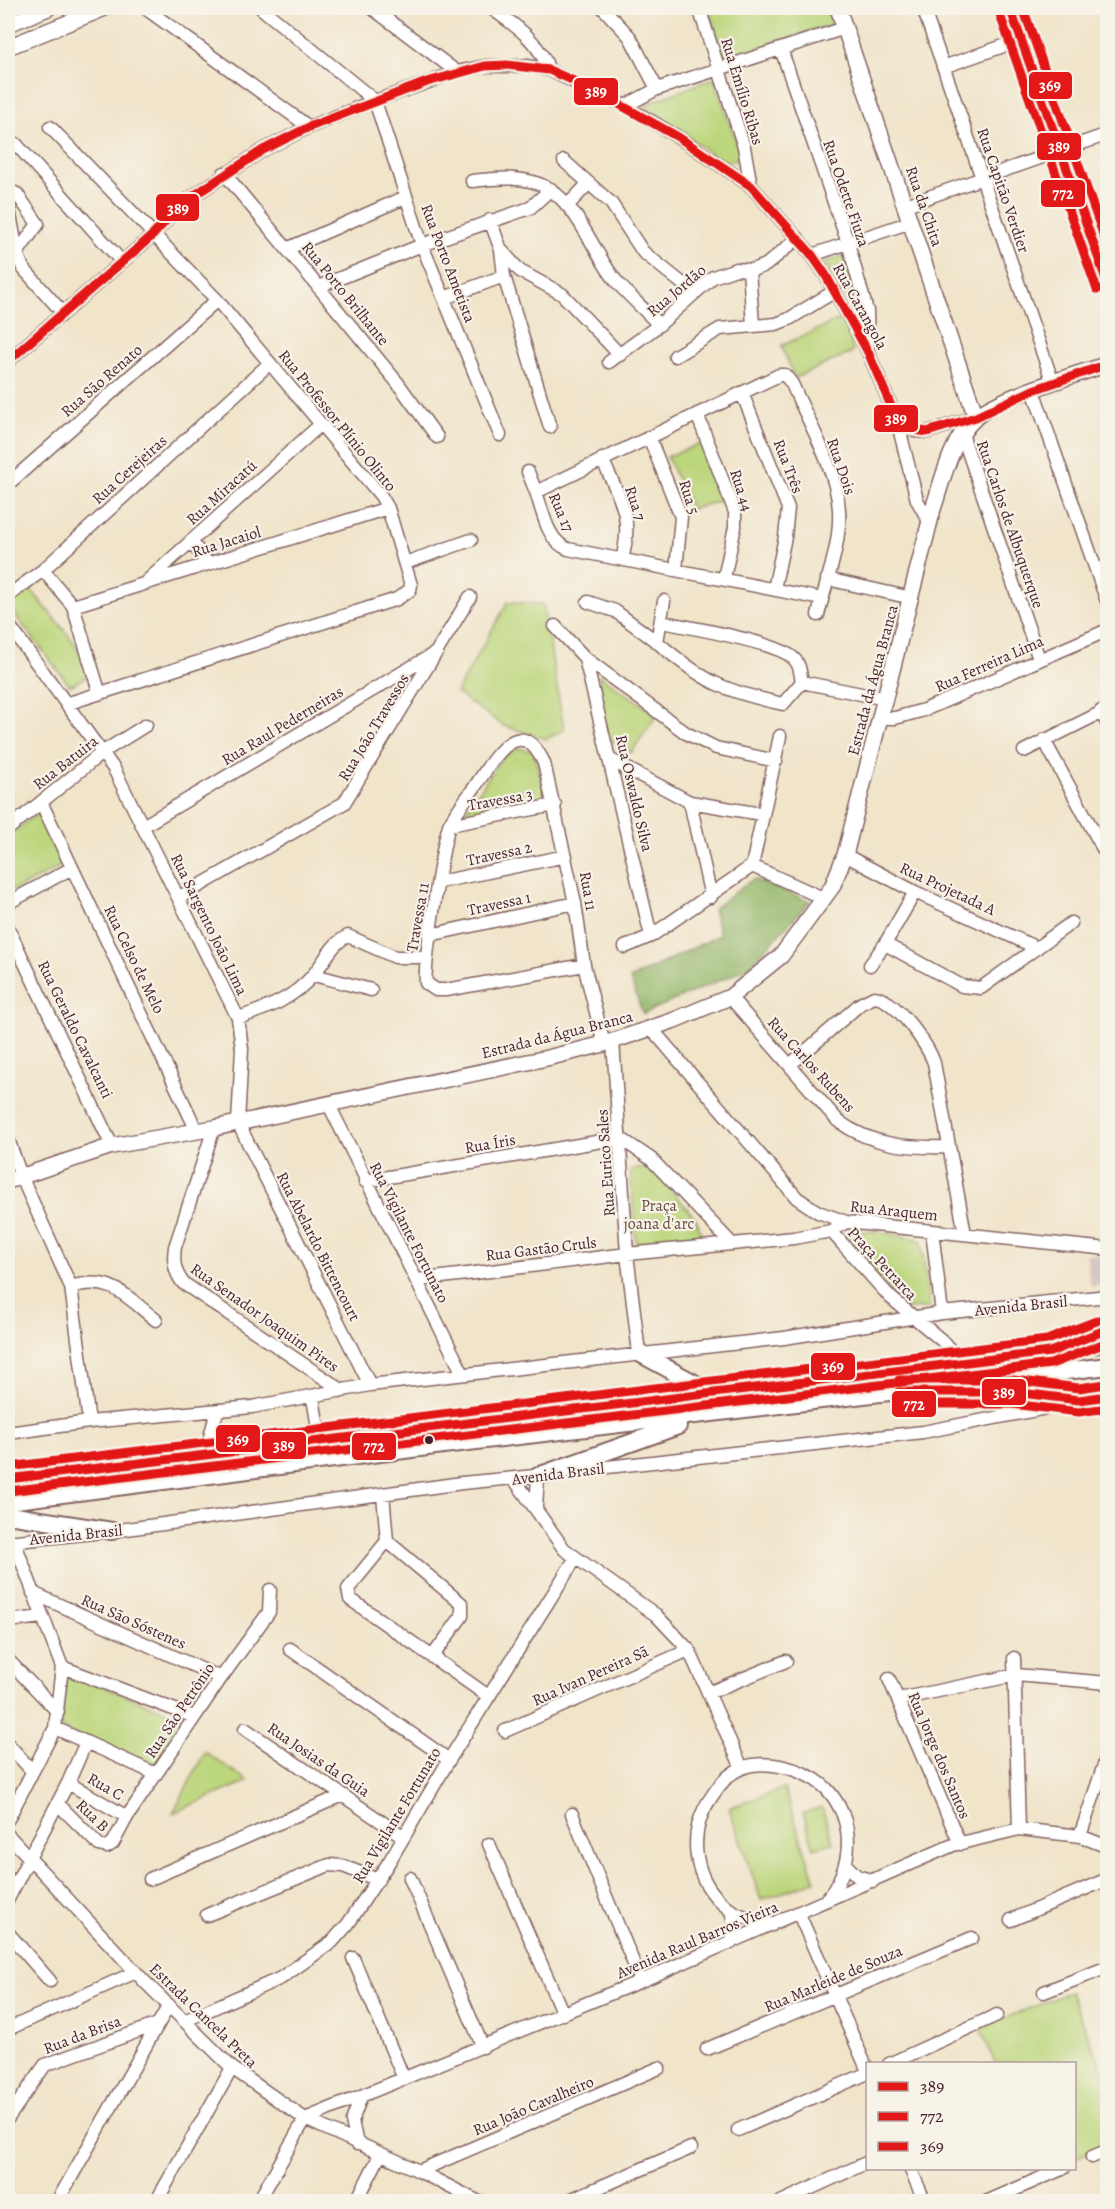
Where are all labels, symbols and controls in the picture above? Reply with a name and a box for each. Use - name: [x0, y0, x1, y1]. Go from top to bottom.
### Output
- street label: Rua Emílio Ribas: [715, 35, 769, 148]
- line badge: 369: [1028, 71, 1073, 100]
- text: 369: [1039, 75, 1061, 97]
- line badge: 389: [573, 77, 619, 106]
- text: 389: [585, 81, 607, 103]
- street label: Rua Capitão Verdier: [971, 125, 1035, 256]
- line badge: 389: [1036, 132, 1082, 161]
- text: 389: [1048, 136, 1070, 158]
- street label: Rua Odette Fiuza: [817, 137, 875, 250]
- street label: Rua da Chita: [900, 163, 948, 250]
- line badge: 772: [1040, 179, 1086, 208]
- text: 772: [1052, 183, 1074, 205]
- line badge: 389: [155, 193, 200, 222]
- text: 389: [167, 198, 189, 220]
- street label: Rua Porto Ametista: [415, 201, 481, 326]
- street label: Rua Porto Brilhante: [296, 237, 394, 350]
- street label: Rua Jordão: [642, 259, 711, 322]
- street label: Rua Carangola: [827, 259, 893, 354]
- street label: Rua São Renato: [56, 339, 147, 422]
- street label: Rua Professor Plínio Olinto: [273, 345, 401, 496]
- line badge: 389: [873, 404, 919, 433]
- text: 389: [885, 408, 907, 430]
- street label: Rua Cerejeiras: [87, 430, 172, 509]
- street label: Rua Dois: [821, 435, 861, 498]
- street label: Rua Três: [768, 436, 808, 497]
- street label: Rua Carlos de Albuquerque: [971, 437, 1049, 611]
- street label: Rua Miracatú: [182, 455, 262, 530]
- street label: Rua 44: [724, 466, 758, 514]
- street label: Rua 5: [673, 477, 705, 518]
- street label: Rua 7: [619, 483, 651, 524]
- street label: Rua 17: [543, 489, 579, 536]
- street label: Rua Jacaiol: [189, 521, 264, 563]
- street label: Estrada da Água Branca: [842, 602, 904, 758]
- street label: Rua Ferreira Lima: [931, 630, 1048, 698]
- street label: Rua João Travessos: [333, 669, 415, 786]
- street label: Rua Raul Pederneiras: [217, 681, 348, 771]
- street label: Rua Batuira: [28, 730, 103, 795]
- street label: Rua Oswaldo Silva: [610, 733, 658, 854]
- street label: Travessa 3: [466, 783, 534, 817]
- street label: Travessa 2: [464, 836, 534, 872]
- street label: Rua Sargento João Lima: [165, 850, 253, 1000]
- street label: Rua Projetada A: [896, 857, 1000, 921]
- street label: Rua 11: [574, 870, 602, 913]
- street label: Travessa 11: [401, 880, 435, 953]
- street label: Travessa 1: [465, 886, 533, 921]
- street label: Rua Celso de Melo: [98, 902, 170, 1017]
- street label: Rua Geraldo Cavalcanti: [32, 957, 118, 1102]
- street label: Estrada da Água Branca: [479, 1005, 636, 1064]
- street label: Rua Carlos Rubens: [762, 1012, 860, 1117]
- street label: Rua Eurico Sales: [591, 1108, 621, 1217]
- street label: Rua Íris: [463, 1129, 517, 1159]
- street label: Rua Vigilante Fortunato: [364, 1158, 454, 1307]
- street label: Rua Abelardo Bittencourt: [271, 1168, 365, 1325]
- park label: Praça joana d'arc: [624, 1195, 694, 1235]
- street label: Rua Araquem: [849, 1195, 939, 1227]
- street label: Praça Petrarca: [842, 1222, 923, 1306]
- street label: Rua Gastão Cruls: [484, 1231, 598, 1267]
- street label: Rua Senador Joaquim Pires: [186, 1258, 343, 1377]
- street label: Avenida Brasil: [973, 1290, 1069, 1322]
- line badge: 369: [810, 1352, 856, 1381]
- text: 369: [822, 1356, 844, 1378]
- line badge: 389: [981, 1378, 1027, 1406]
- text: 389: [993, 1382, 1015, 1404]
- line badge: 772: [891, 1390, 937, 1418]
- text: 772: [903, 1394, 925, 1416]
- line badge: 369: [215, 1424, 261, 1453]
- text: 369: [227, 1429, 249, 1451]
- line badge: 389: [261, 1431, 307, 1460]
- line badge: 772: [351, 1432, 397, 1461]
- unlabelled marker: [423, 1434, 435, 1446]
- text: 389: [273, 1435, 295, 1457]
- text: 772: [363, 1436, 385, 1458]
- street label: Avenida Brasil: [510, 1457, 606, 1491]
- street label: Avenida Brasil: [28, 1519, 124, 1551]
- street label: Rua São Sóstenes: [78, 1589, 190, 1655]
- street label: Rua Ivan Pereira Sã: [529, 1640, 653, 1711]
- street label: Rua São Petrônio: [140, 1658, 220, 1763]
- street label: Rua Jorge dos Santos: [902, 1689, 976, 1822]
- street label: Rua Josias da Guia: [263, 1717, 375, 1803]
- street label: Rua Vigilante Fortunato: [347, 1743, 446, 1888]
- street label: Rua C: [83, 1768, 128, 1806]
- street label: Rua B: [71, 1795, 114, 1837]
- street label: Avenida Raul Barros Vieira: [612, 1896, 782, 1984]
- street label: Rua Marleide de Souza: [761, 1940, 907, 2018]
- street label: Estrada Cancela Preta: [144, 1958, 263, 2074]
- street label: Rua da Brisa: [40, 2010, 125, 2060]
- legend: [866, 2062, 1076, 2170]
- street label: Rua João Cavalheiro: [470, 2071, 597, 2141]
- text: 389: [920, 2074, 944, 2098]
- text: 772: [920, 2104, 944, 2128]
- text: 369: [920, 2134, 944, 2158]

